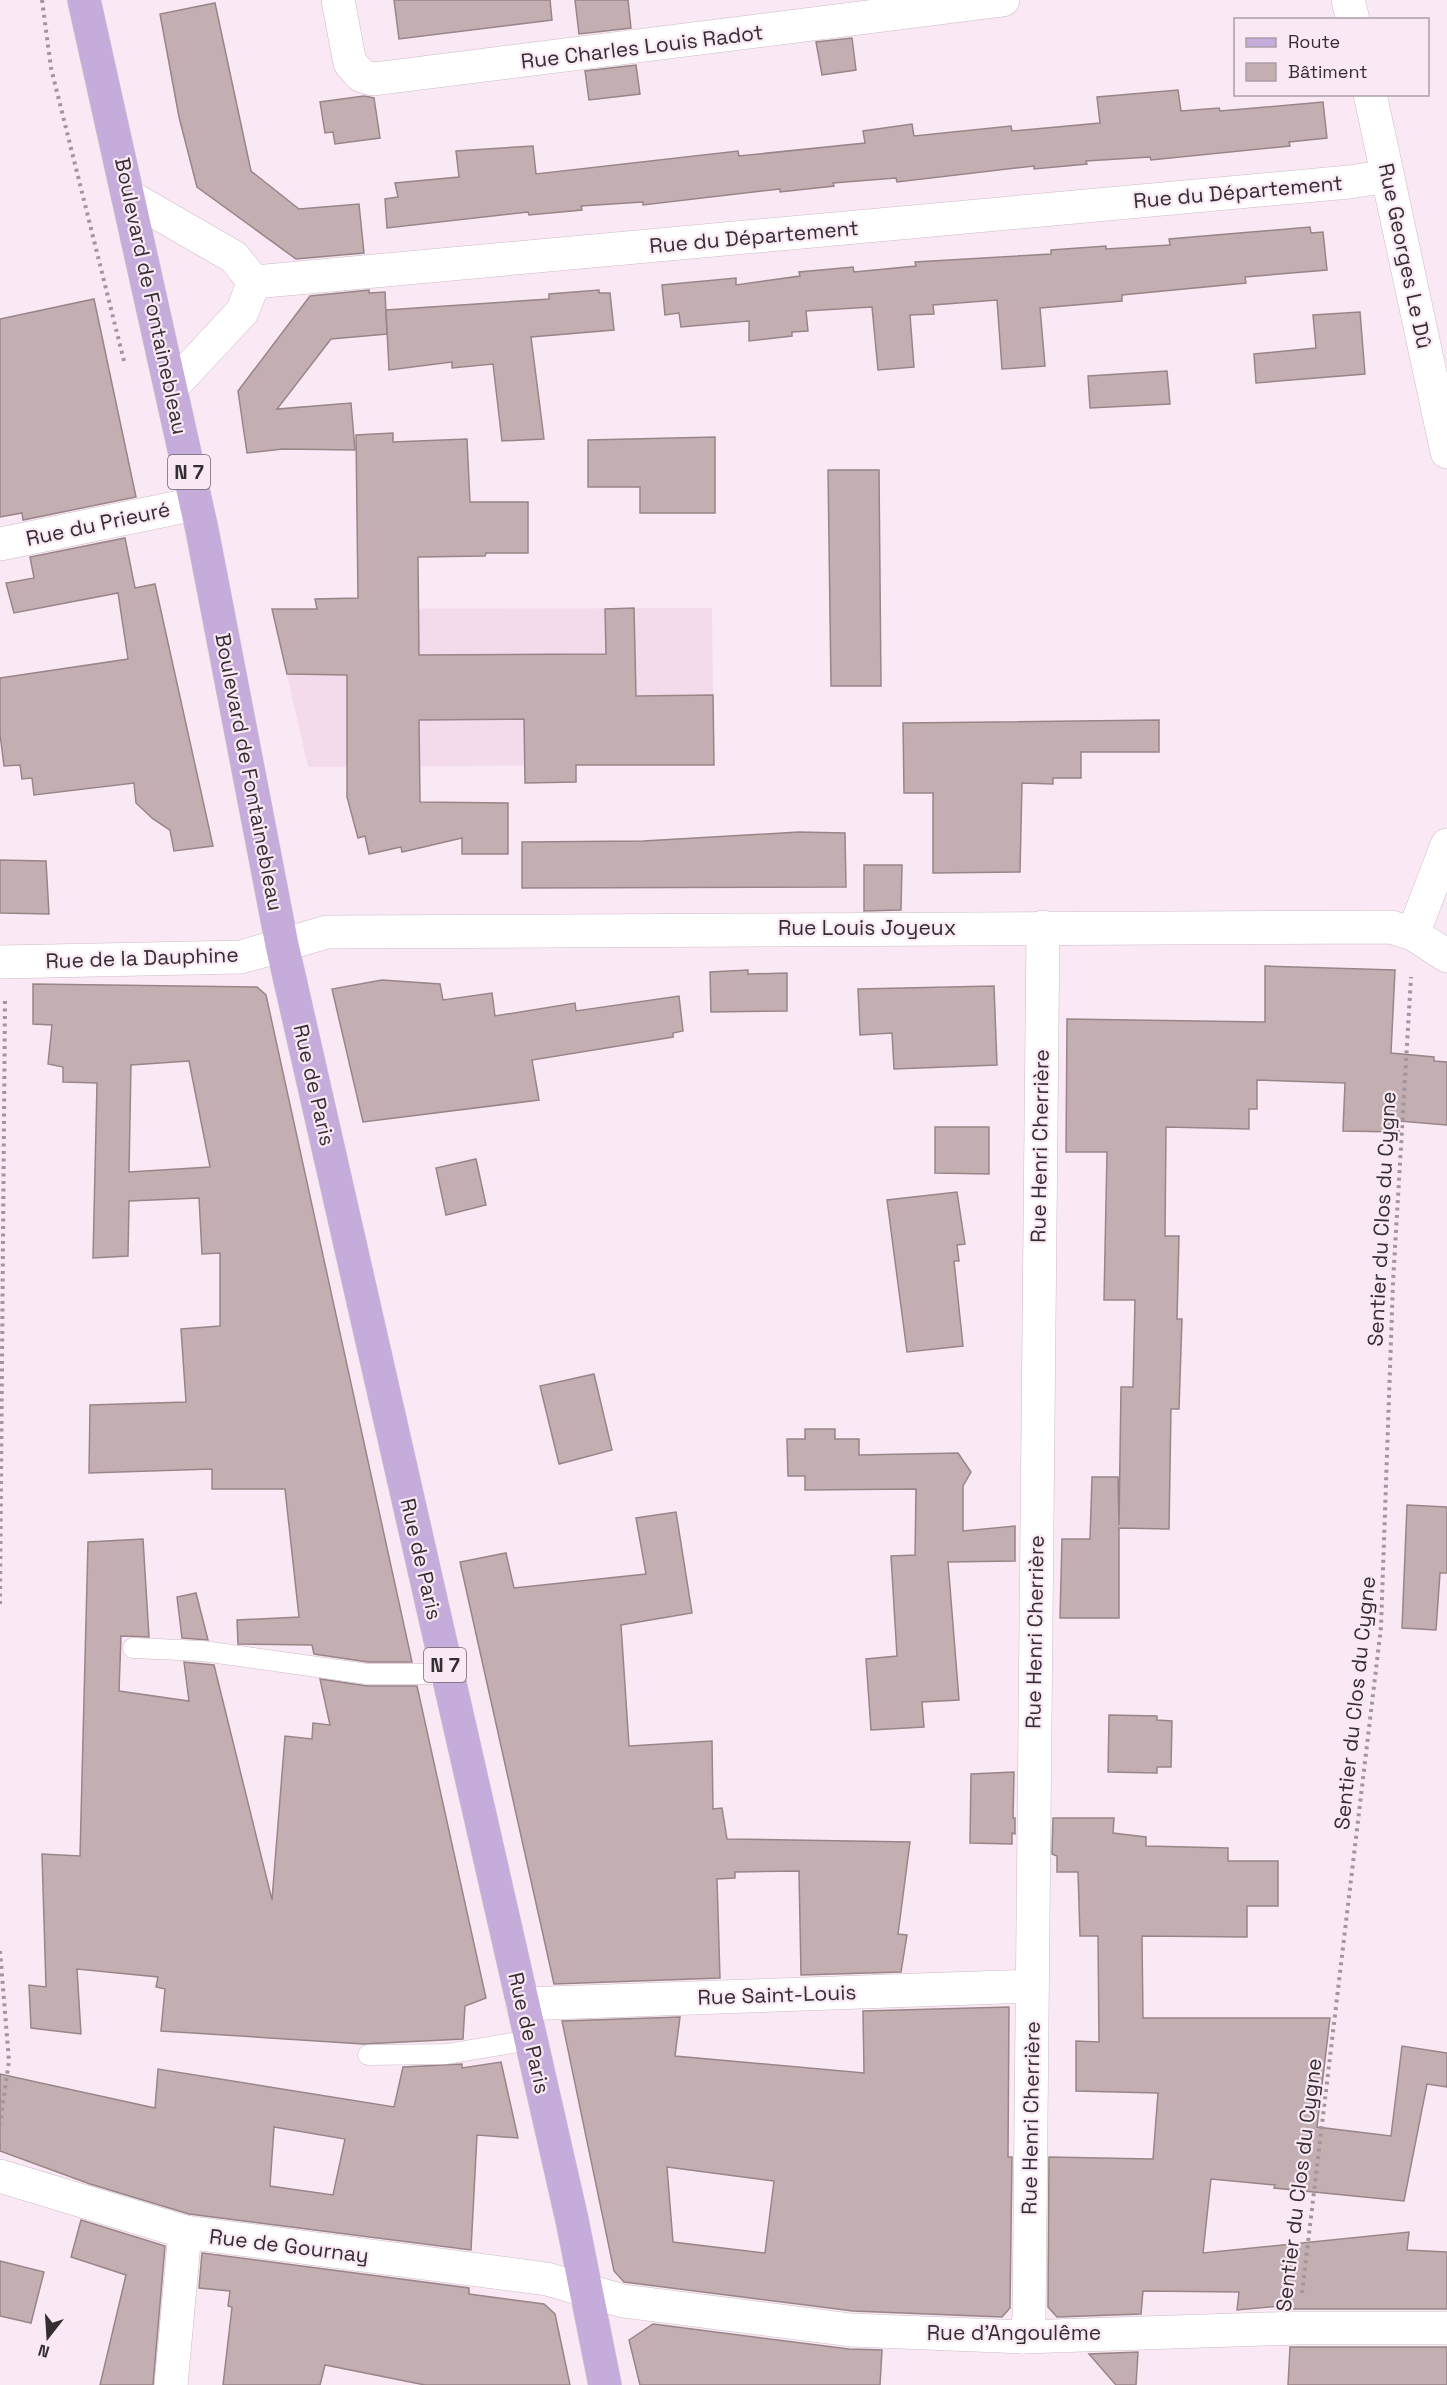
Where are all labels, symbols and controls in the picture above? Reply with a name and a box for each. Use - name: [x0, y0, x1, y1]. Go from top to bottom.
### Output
- street label: Rue Charles Louis Radot: [519, 18, 765, 75]
- legend: [1234, 18, 1429, 96]
- text: Route: [1288, 30, 1340, 53]
- text: Bâtiment: [1288, 60, 1368, 83]
- street label: Boulevard de Fontainebleau: [109, 155, 194, 437]
- street label: Rue Georges Le Dû: [1373, 161, 1438, 351]
- street label: Rue du Département: [1132, 169, 1344, 214]
- street label: Rue du Département: [648, 214, 860, 259]
- road number: N 7: [168, 455, 210, 489]
- street label: Rue du Prieuré: [23, 495, 172, 552]
- street label: Boulevard de Fontainebleau: [209, 631, 290, 913]
- street label: Rue Louis Joyeux: [778, 914, 956, 941]
- street label: Rue de la Dauphine: [45, 941, 239, 974]
- street label: Rue de Paris: [287, 1022, 342, 1148]
- street label: Rue Henri Cherrière: [1024, 1049, 1055, 1243]
- street label: Sentier du Clos du Cygne: [1361, 1091, 1402, 1347]
- street label: Rue de Paris: [394, 1496, 449, 1622]
- street label: Rue Henri Cherrière: [1019, 1535, 1050, 1729]
- street label: Sentier du Clos du Cygne: [1328, 1575, 1381, 1831]
- road number: N 7: [424, 1648, 466, 1682]
- street label: Rue de Paris: [502, 1970, 557, 2096]
- street label: Rue Saint-Louis: [697, 1978, 857, 2011]
- street label: Rue Henri Cherrière: [1015, 2021, 1046, 2215]
- street label: Sentier du Clos du Cygne: [1270, 2057, 1327, 2313]
- street label: Rue de Gournay: [208, 2222, 370, 2269]
- north arrow: [18, 2307, 78, 2367]
- street label: Rue d'Angoulême: [927, 2319, 1101, 2346]
- text: N: [36, 2339, 52, 2362]

